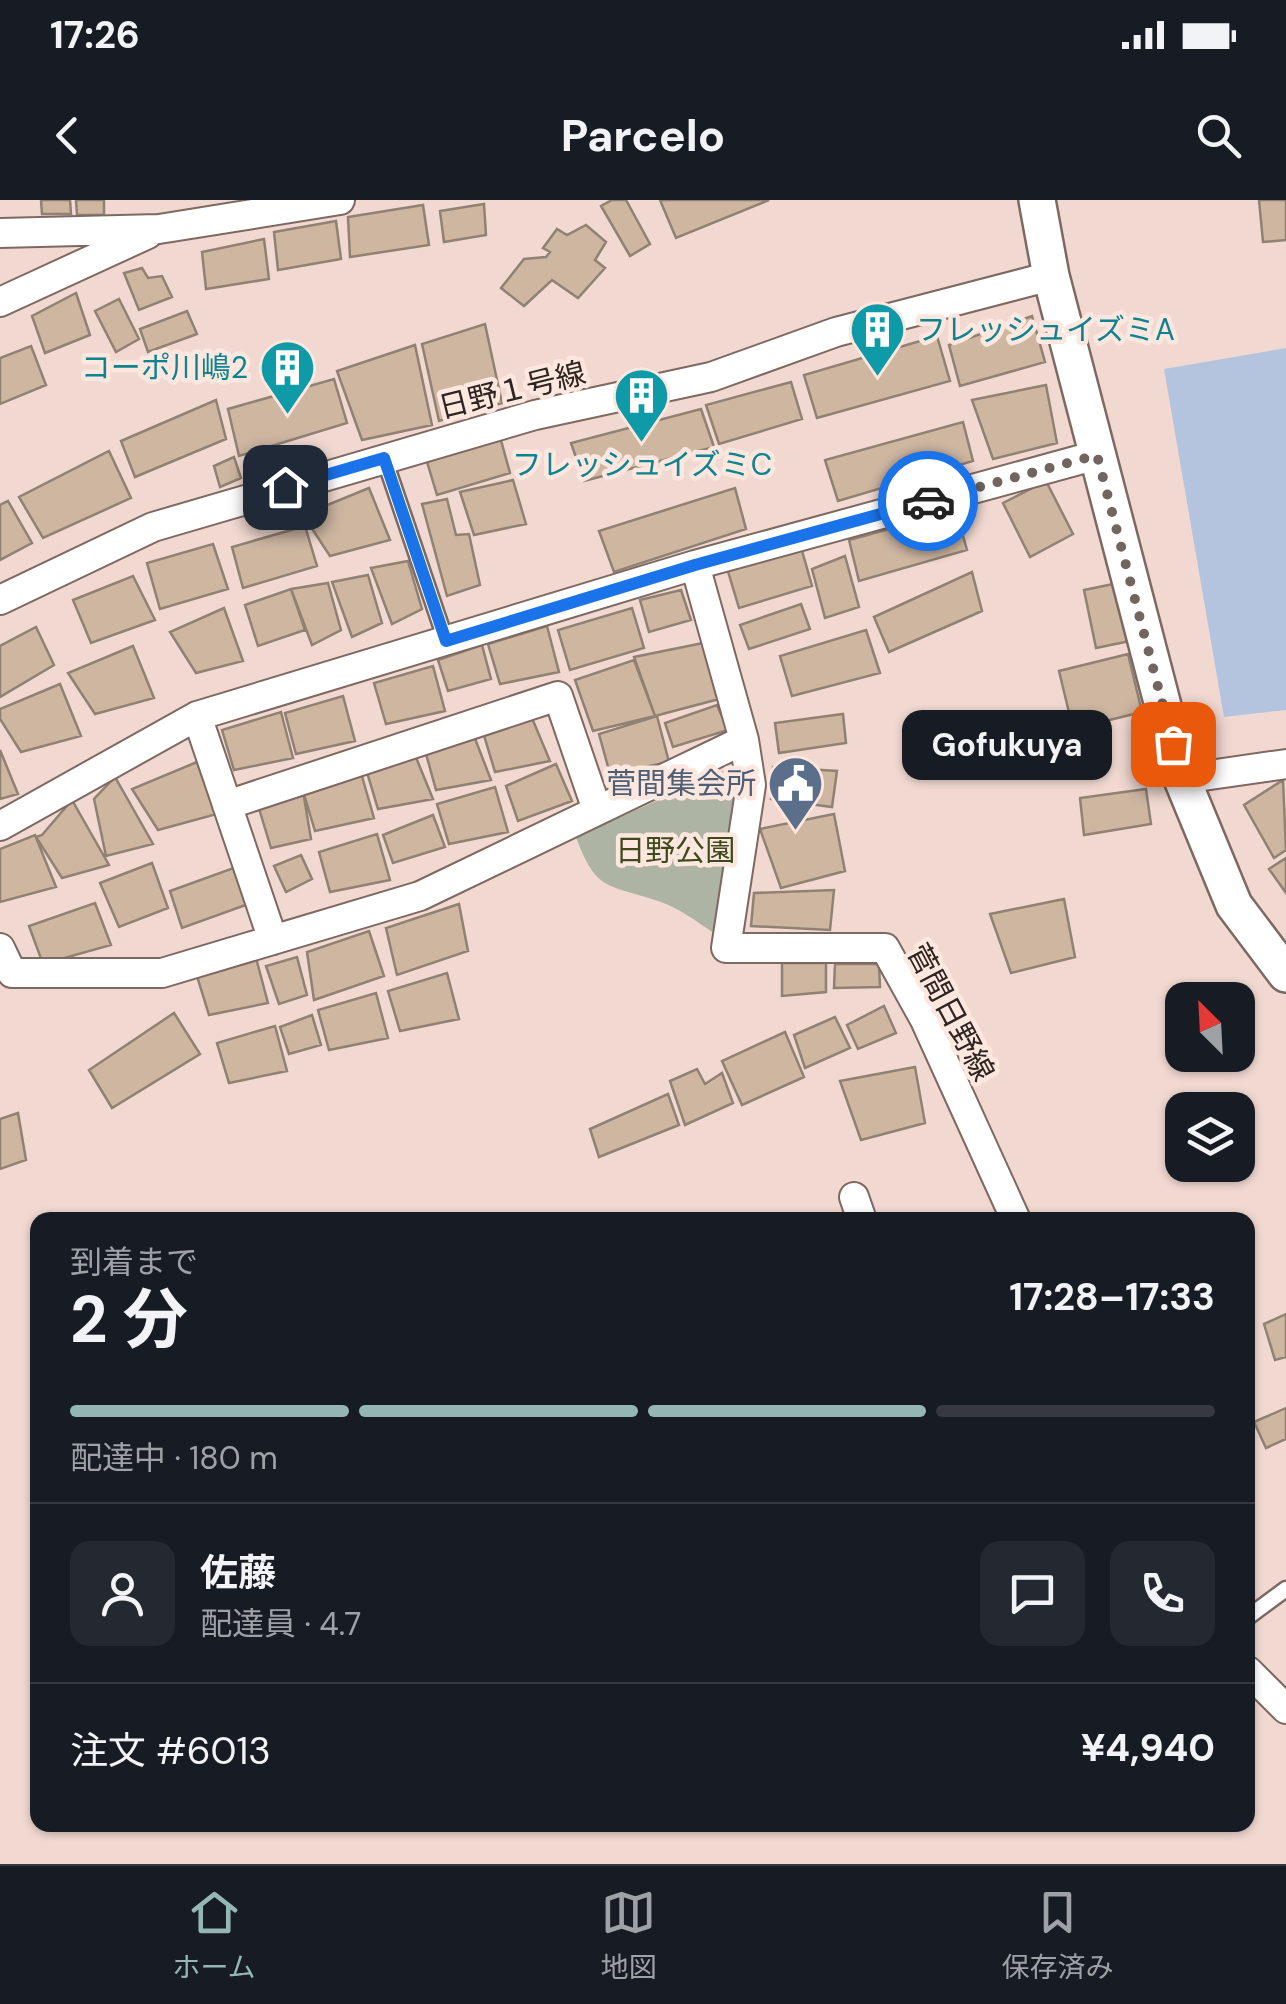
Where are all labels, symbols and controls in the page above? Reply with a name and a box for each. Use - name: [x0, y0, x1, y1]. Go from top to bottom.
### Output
- text: 17:26: [50, 10, 140, 60]
- text: Parcelo: [561, 106, 725, 165]
- icon: back: [40, 108, 95, 163]
- icon: search: [1191, 108, 1246, 163]
- building icon: フレッシュイズミA: [847, 299, 907, 378]
- place label: フレッシュイズミA: [916, 310, 1175, 349]
- building icon: コーポ川嶋2: [257, 337, 317, 416]
- place label: コーポ川嶋2: [81, 348, 248, 387]
- street label: 日野１号線: [435, 353, 589, 427]
- building icon: フレッシュイズミC: [612, 366, 672, 445]
- pin: [243, 445, 328, 530]
- place label: フレッシュイズミC: [512, 445, 772, 484]
- courier: [878, 451, 978, 551]
- icon: home: [258, 460, 313, 515]
- icon: car: [901, 474, 956, 529]
- pin: [1131, 702, 1216, 787]
- callout: Gofukuya: [903, 709, 1113, 779]
- icon: bag: [1146, 717, 1201, 772]
- text: Gofukuya: [932, 724, 1082, 766]
- public building icon: 菅間集会所: [765, 753, 825, 832]
- place label: 菅間集会所: [606, 764, 756, 803]
- park label: 日野公園: [615, 831, 735, 870]
- street label: 菅間日野線: [899, 937, 1003, 1087]
- north arrow: [1165, 982, 1255, 1072]
- map controls: [1165, 982, 1255, 1182]
- button: layers: [1165, 1092, 1255, 1182]
- text: 到着まで: [70, 1241, 198, 1283]
- text: 17:28–17:33: [1009, 1272, 1215, 1322]
- text: 2 分: [70, 1278, 188, 1362]
- text: 配達中 · 180 m: [70, 1437, 278, 1479]
- button: person: [70, 1541, 175, 1646]
- button: chat: [980, 1541, 1085, 1646]
- button: phone: [1110, 1541, 1215, 1646]
- text: 佐藤: [200, 1548, 276, 1598]
- text: 配達員 · 4.7: [200, 1603, 361, 1645]
- text: ¥4,940: [1081, 1723, 1215, 1773]
- text: 注文 #6013: [70, 1726, 271, 1776]
- tab: ホーム: [172, 1885, 256, 1986]
- tab: 地図: [601, 1885, 657, 1986]
- tab: 保存済み: [1001, 1885, 1114, 1986]

